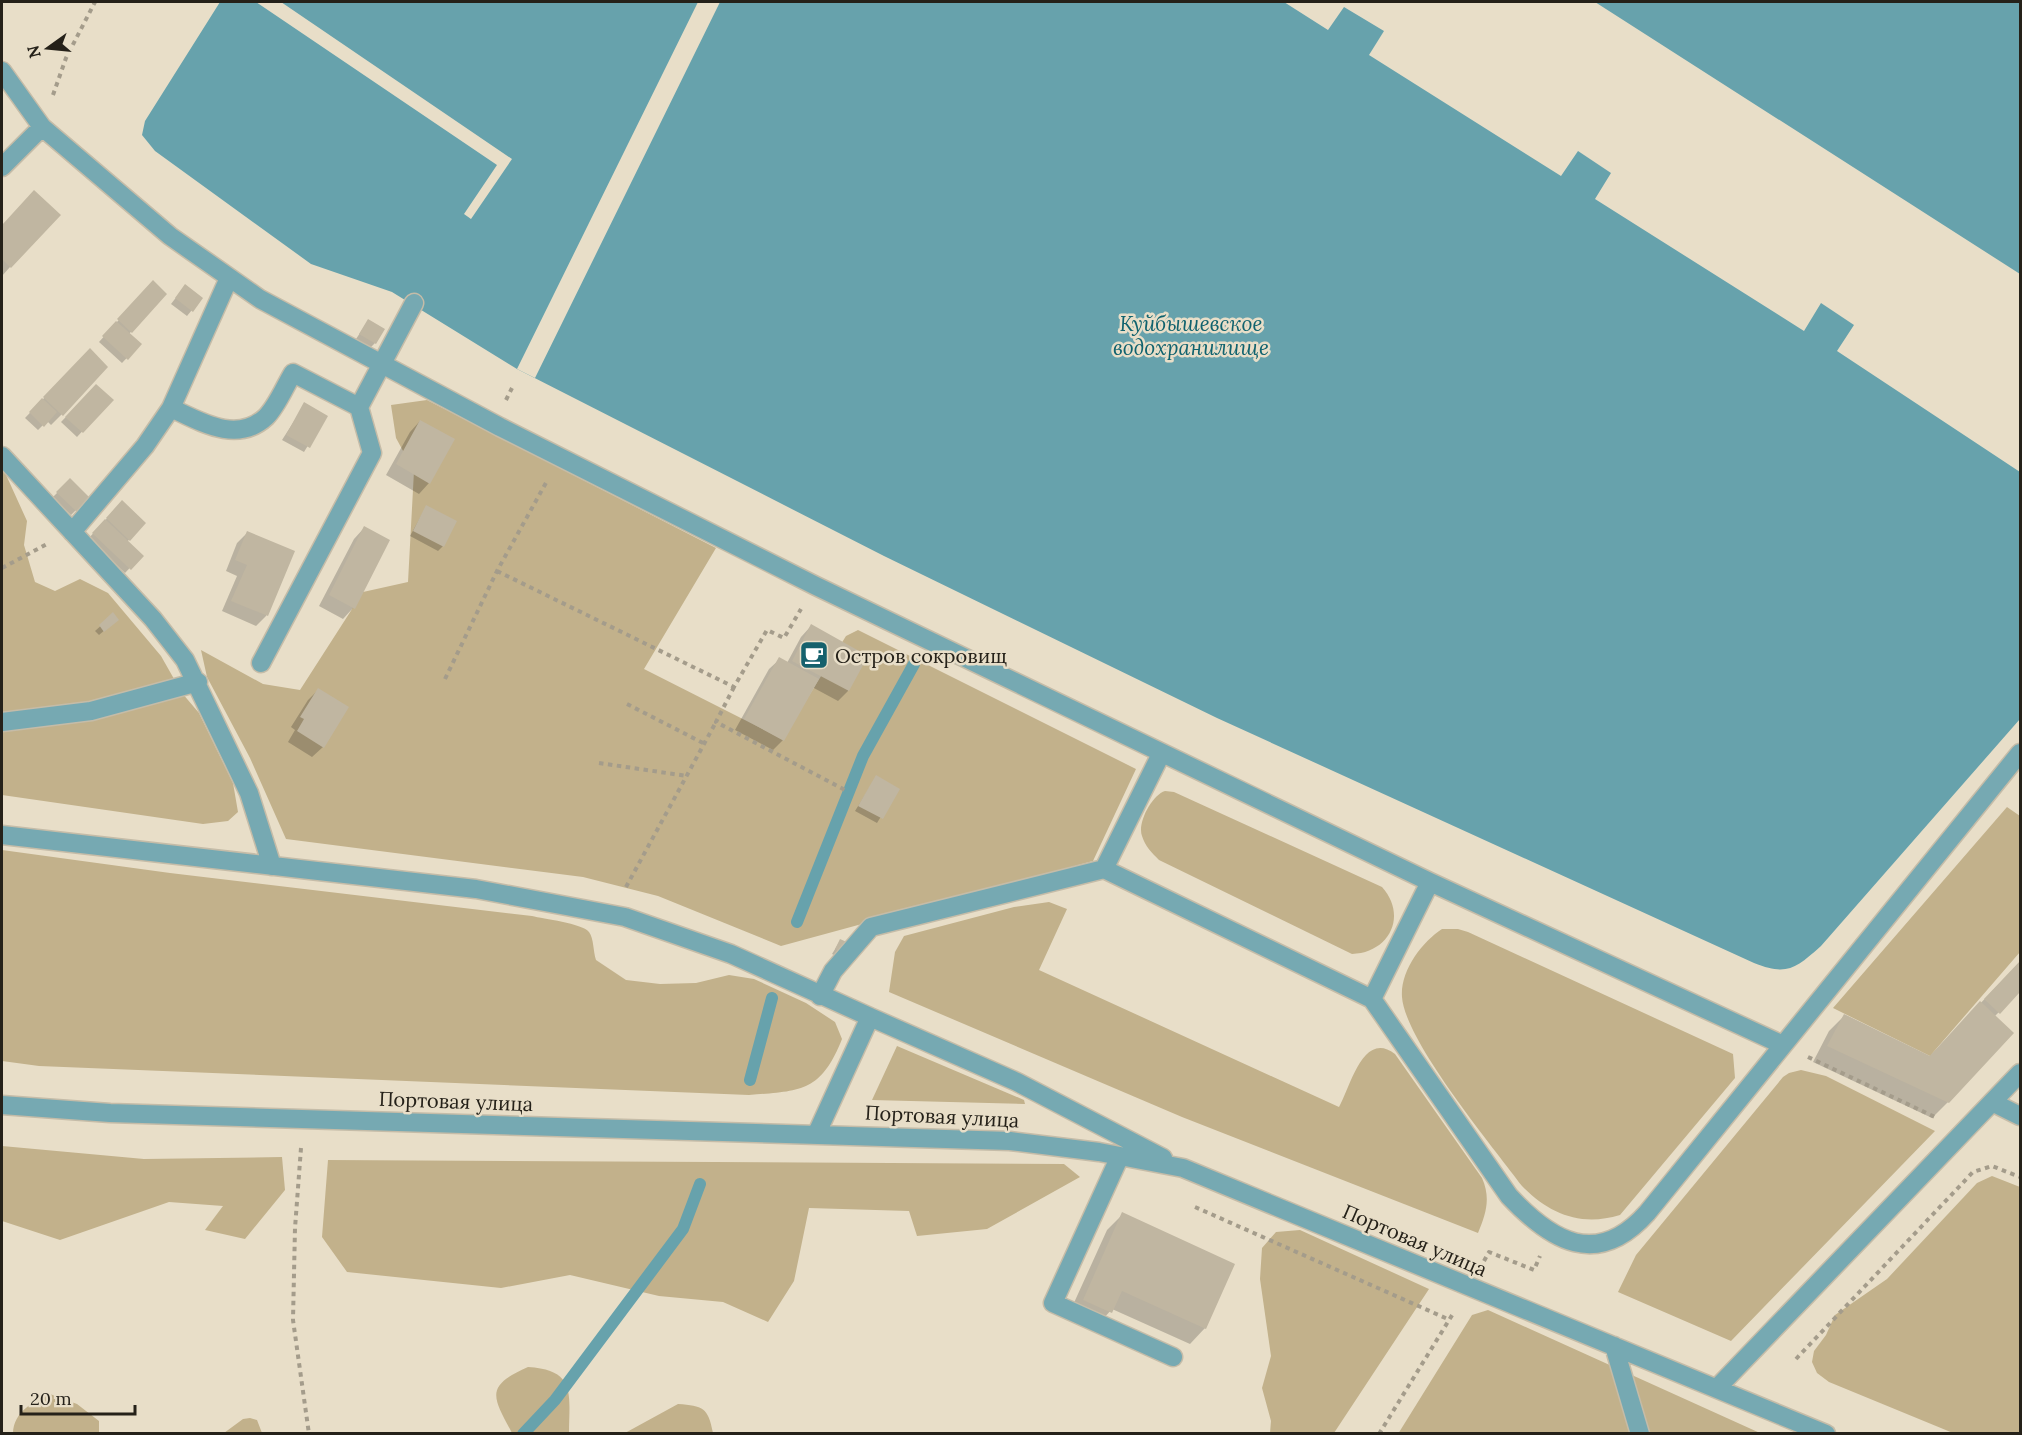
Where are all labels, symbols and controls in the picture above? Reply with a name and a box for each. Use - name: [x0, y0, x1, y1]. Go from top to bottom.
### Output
- north arrow: [18, 18, 78, 78]
- text: N: [22, 43, 45, 60]
- water label: Куйбышевское водохранилище: [1113, 310, 1269, 361]
- cafe icon: Остров сокровищ: [798, 639, 830, 671]
- place label: Остров сокровищ: [835, 643, 1007, 668]
- street label: Портовая улица: [378, 1086, 534, 1116]
- street label: Портовая улица: [864, 1099, 1020, 1133]
- street label: Портовая улица: [1339, 1198, 1491, 1282]
- scale bar: [21, 1378, 135, 1416]
- text: 20 m: [30, 1387, 72, 1410]

